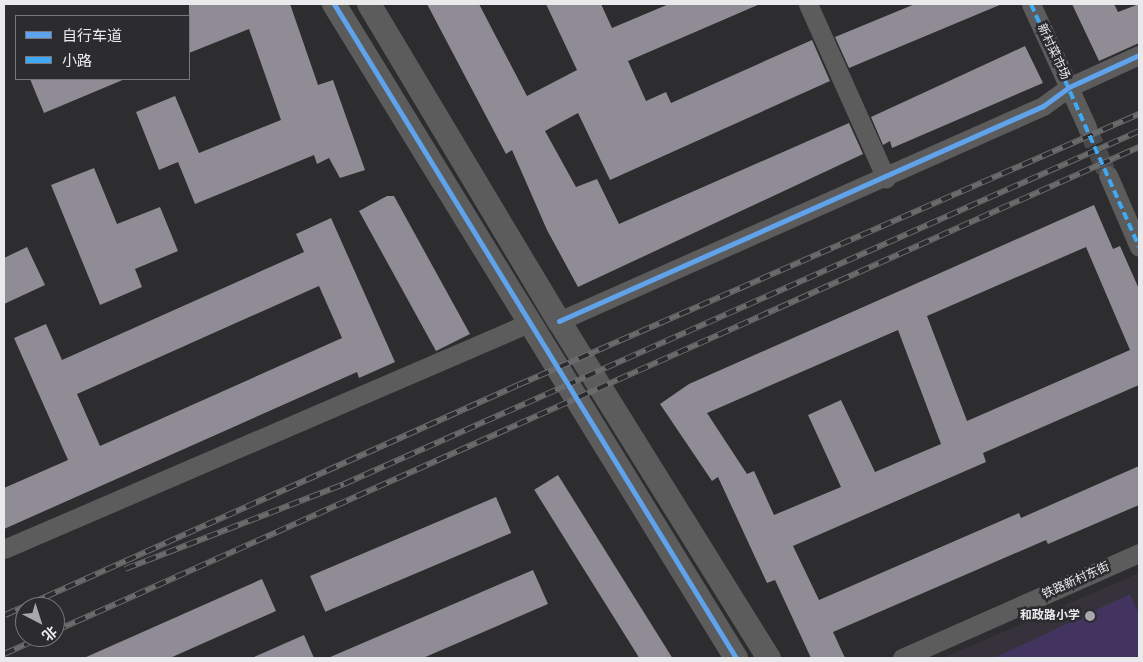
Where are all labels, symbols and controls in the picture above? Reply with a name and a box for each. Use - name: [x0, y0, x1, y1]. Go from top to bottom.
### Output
- legend: [15, 15, 190, 80]
- street label: 新村菜市场: [1034, 22, 1072, 82]
- text: 自行车道: [62, 27, 122, 45]
- text: 小路: [62, 52, 92, 70]
- street label: 铁路新村东街: [1040, 560, 1112, 602]
- north arrow: [15, 597, 65, 647]
- place label: 和政路小学: [1020, 609, 1080, 623]
- marker: 和政路小学: [1084, 610, 1096, 622]
- text: 北: [38, 622, 60, 644]

